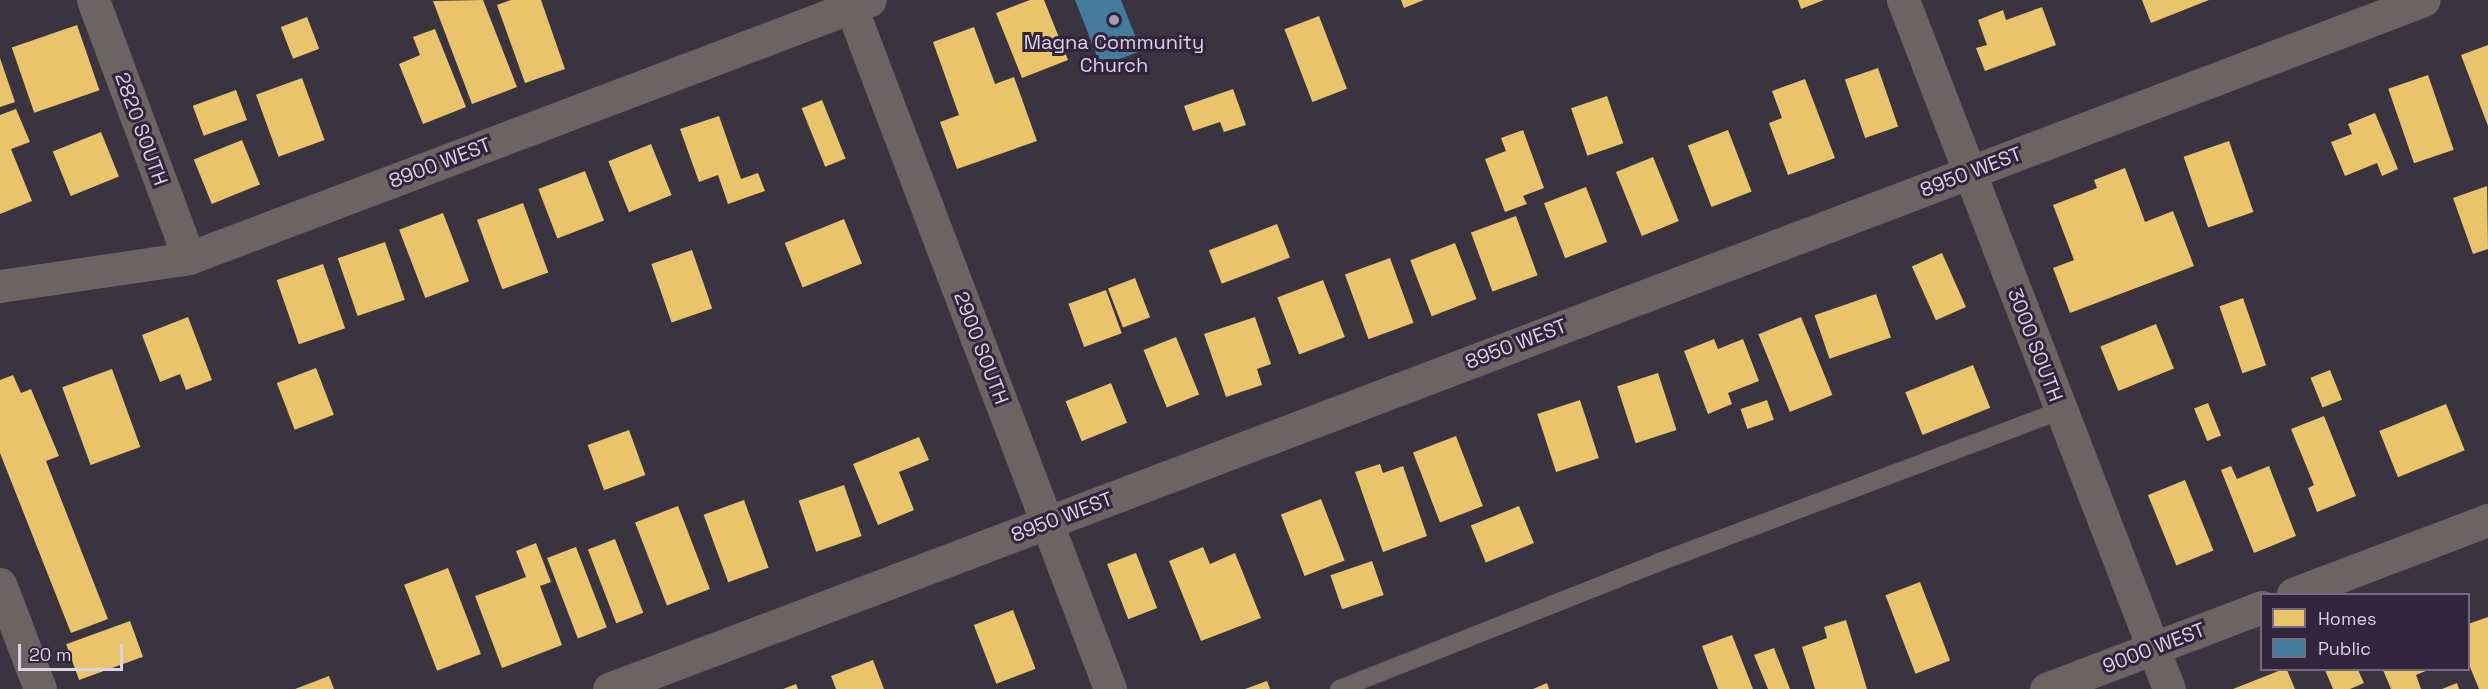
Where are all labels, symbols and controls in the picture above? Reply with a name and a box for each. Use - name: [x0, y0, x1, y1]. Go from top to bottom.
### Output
- marker: Magna Community Church: [1107, 13, 1121, 27]
- place label: Magna Community Church: [1024, 30, 1204, 77]
- street label: 2820 SOUTH: [109, 69, 173, 189]
- street label: 8900 WEST: [385, 133, 495, 193]
- street label: 8950 WEST: [1917, 142, 2025, 202]
- street label: 3000 SOUTH: [2002, 285, 2068, 405]
- street label: 2900 SOUTH: [948, 288, 1014, 408]
- street label: 8950 WEST: [1462, 314, 1570, 374]
- street label: 8950 WEST: [1008, 487, 1116, 547]
- legend: [2260, 593, 2470, 671]
- text: Homes: [2318, 607, 2377, 630]
- street label: 9000 WEST: [2099, 617, 2209, 679]
- scale bar: [21, 632, 126, 670]
- text: Public: [2318, 637, 2371, 660]
- text: 20 m: [29, 643, 72, 666]

